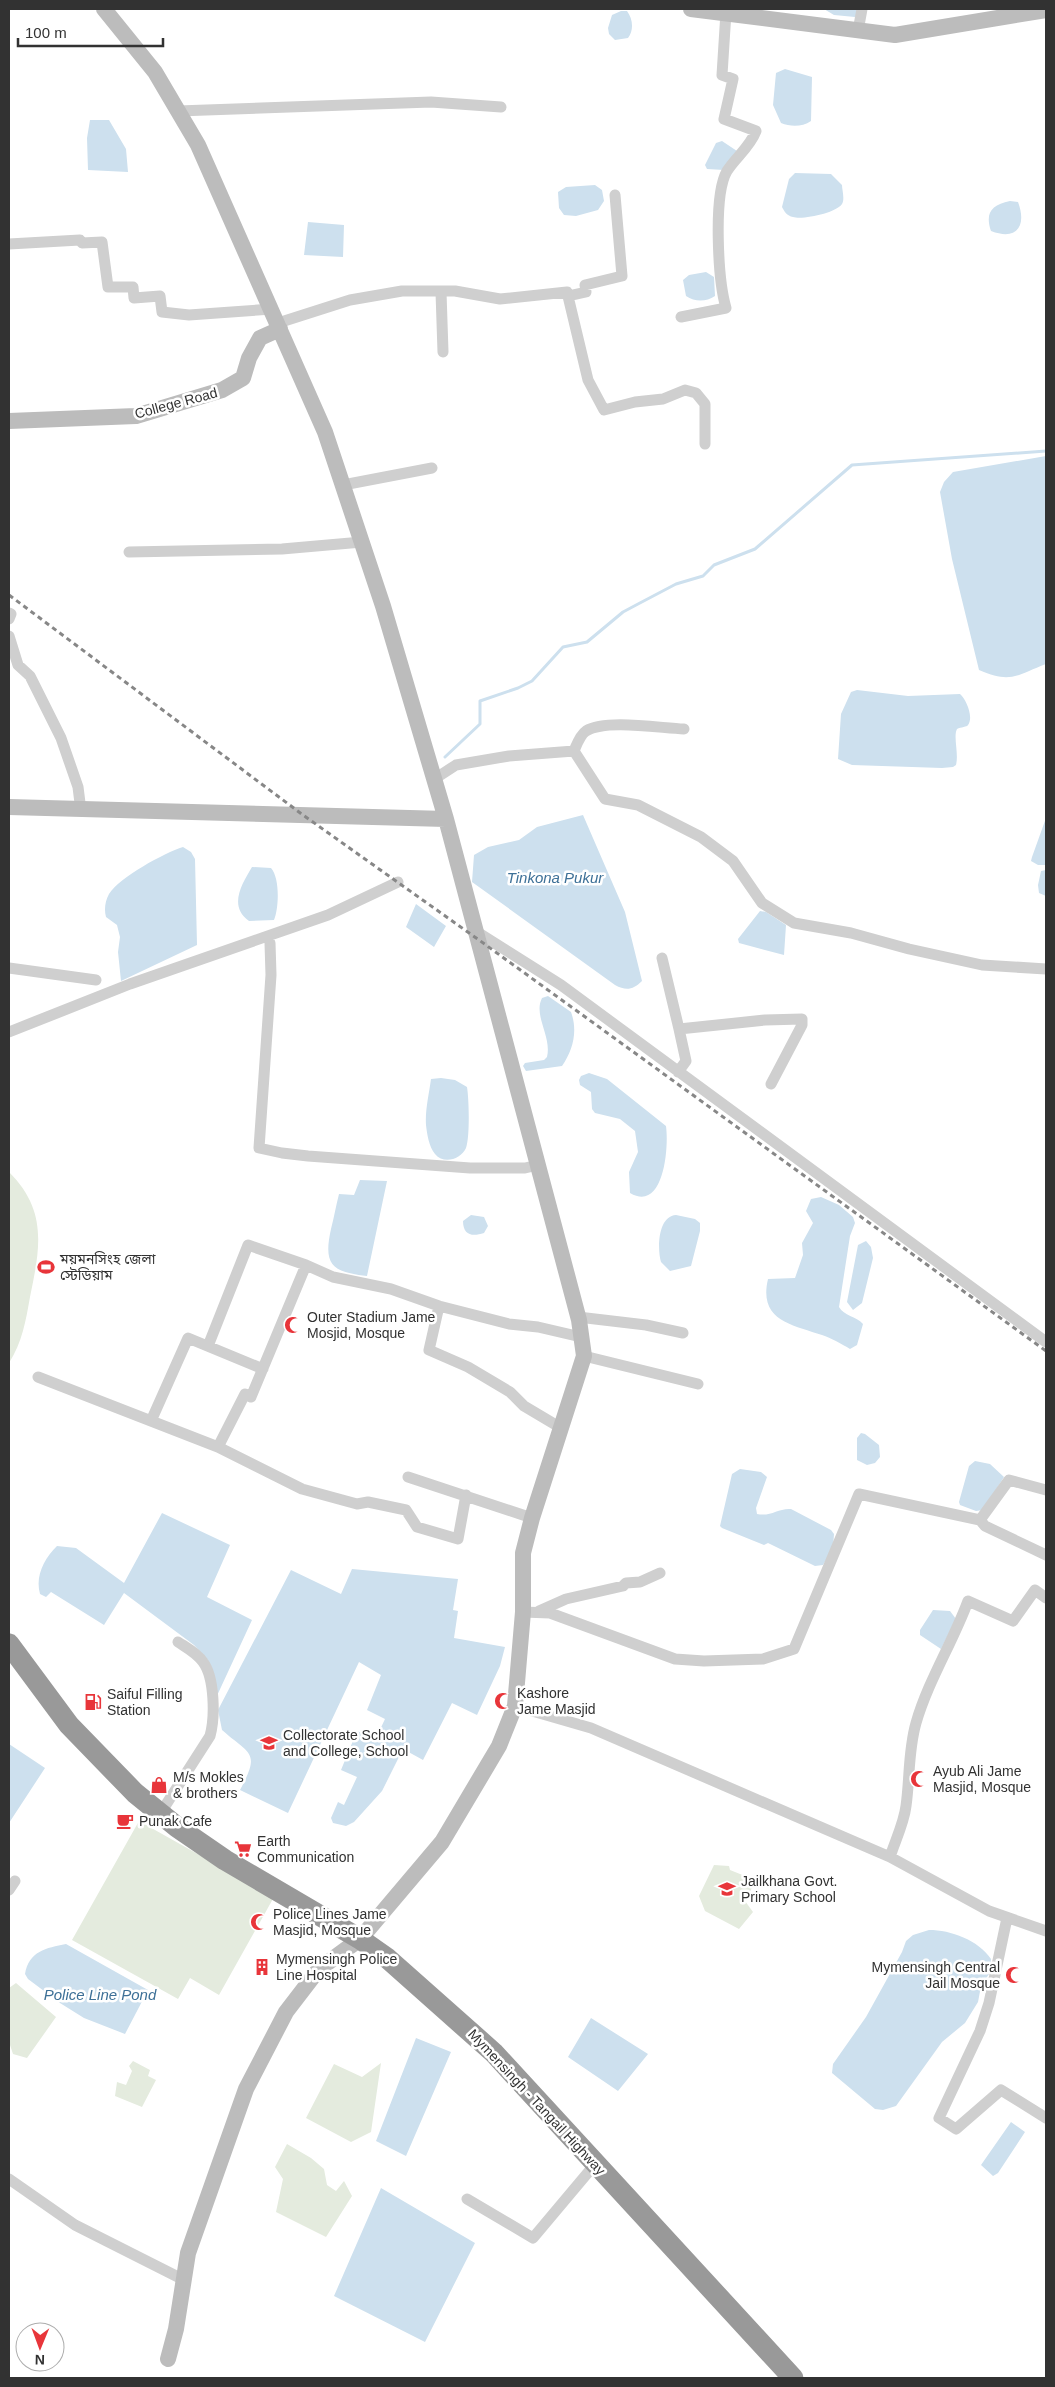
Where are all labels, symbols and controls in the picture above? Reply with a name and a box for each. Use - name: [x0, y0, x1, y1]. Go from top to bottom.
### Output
- scale bar: [18, 15, 162, 47]
- text: 100 m: [25, 24, 67, 41]
- street label: College Road: [133, 384, 219, 422]
- water label: Tinkona Pukur: [507, 869, 604, 886]
- place label: ময়মনসিংহ জেলা স্টেডিয়াম: [59, 1251, 156, 1283]
- sports icon: ময়মনসিংহ জেলা স্টেডিয়াম: [36, 1257, 56, 1277]
- place label: Outer Stadium Jame Mosjid, Mosque: [307, 1309, 436, 1341]
- mosque icon: Outer Stadium Jame Mosjid, Mosque: [283, 1315, 303, 1335]
- place label: Kashore Jame Masjid: [517, 1685, 596, 1717]
- place label: Saiful Filling Station: [107, 1686, 182, 1718]
- mosque icon: Kashore Jame Masjid: [493, 1691, 513, 1711]
- fuel station icon: Saiful Filling Station: [83, 1692, 103, 1712]
- place label: Collectorate School and College, School: [283, 1727, 408, 1759]
- school or university icon: Collectorate School and College, School: [259, 1733, 279, 1753]
- place label: Ayub Ali Jame Masjid, Mosque: [933, 1763, 1031, 1795]
- place label: M/s Mokles & brothers: [173, 1769, 244, 1801]
- mosque icon: Ayub Ali Jame Masjid, Mosque: [909, 1769, 929, 1789]
- shop icon: M/s Mokles & brothers: [149, 1775, 169, 1795]
- cafe icon: Punak Cafe: [115, 1811, 135, 1831]
- place label: Punak Cafe: [139, 1813, 212, 1829]
- place label: Earth Communication: [257, 1833, 354, 1865]
- supermarket icon: Earth Communication: [233, 1839, 253, 1859]
- place label: Jailkhana Govt. Primary School: [741, 1873, 838, 1905]
- school or university icon: Jailkhana Govt. Primary School: [717, 1879, 737, 1899]
- place label: Police Lines Jame Masjid, Mosque: [273, 1906, 387, 1938]
- mosque icon: Police Lines Jame Masjid, Mosque: [249, 1912, 269, 1932]
- place label: Mymensingh Police Line Hospital: [276, 1951, 398, 1983]
- building icon: Mymensingh Police Line Hospital: [252, 1957, 272, 1977]
- place label: Mymensingh Central Jail Mosque: [872, 1959, 1000, 1991]
- mosque icon: Mymensingh Central Jail Mosque: [1004, 1965, 1024, 1985]
- water label: Police Line Pond: [44, 1986, 157, 2003]
- street label: Mymensingh - Tangail Highway: [465, 2026, 609, 2178]
- north arrow: [15, 2322, 65, 2372]
- text: N: [35, 2352, 45, 2368]

